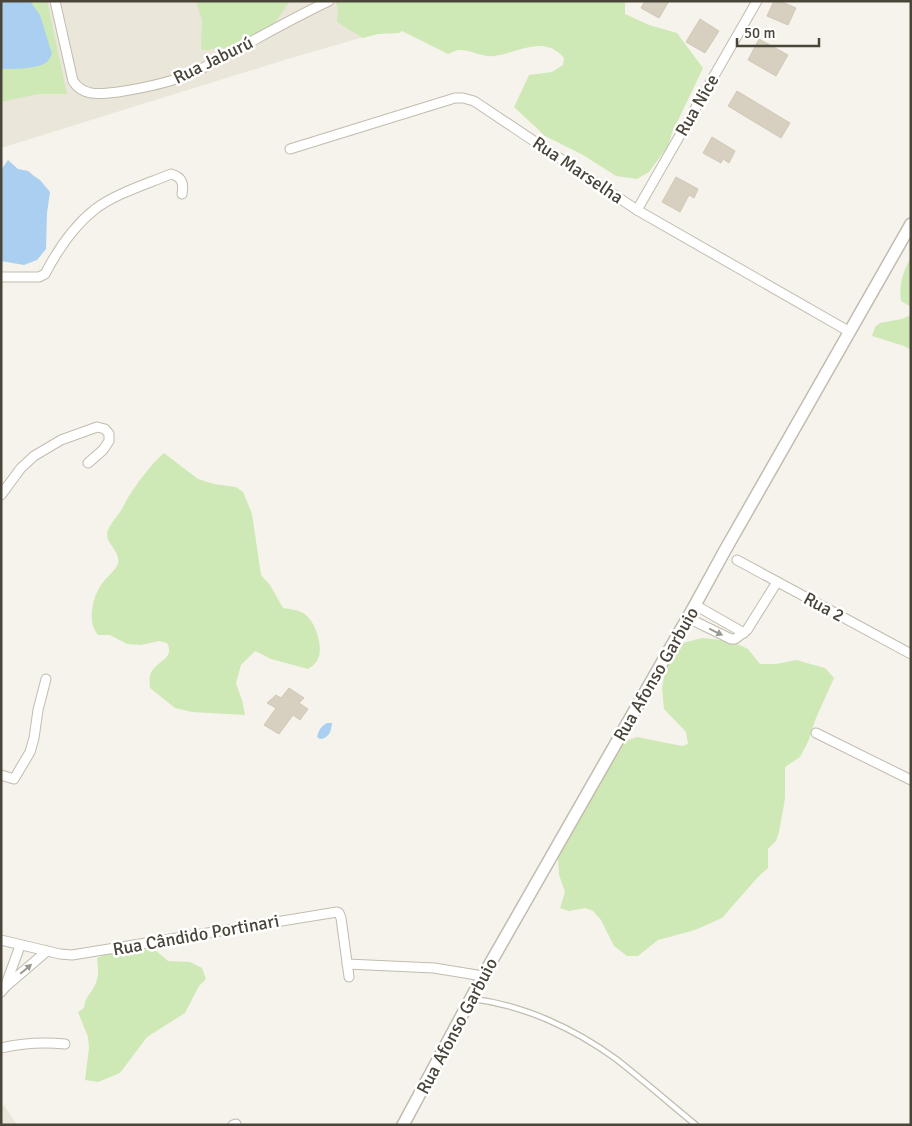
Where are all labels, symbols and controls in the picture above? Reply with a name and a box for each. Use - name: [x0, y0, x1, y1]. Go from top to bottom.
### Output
- scale bar: [737, 15, 820, 47]
- text: 50 m: [744, 24, 775, 42]
- street label: Rua Jaburú: [170, 31, 256, 89]
- street label: Rua Nice: [671, 70, 723, 140]
- street label: Rua Marselha: [528, 132, 628, 208]
- street label: Rua 2: [800, 587, 848, 627]
- street label: Rua Afonso Garbuio: [609, 603, 703, 745]
- one-way arrow: [709, 628, 723, 636]
- street label: Rua Cândido Portinari: [111, 910, 281, 960]
- street label: Rua Afonso Garbuio: [412, 954, 502, 1098]
- one-way arrow: [20, 964, 32, 975]

